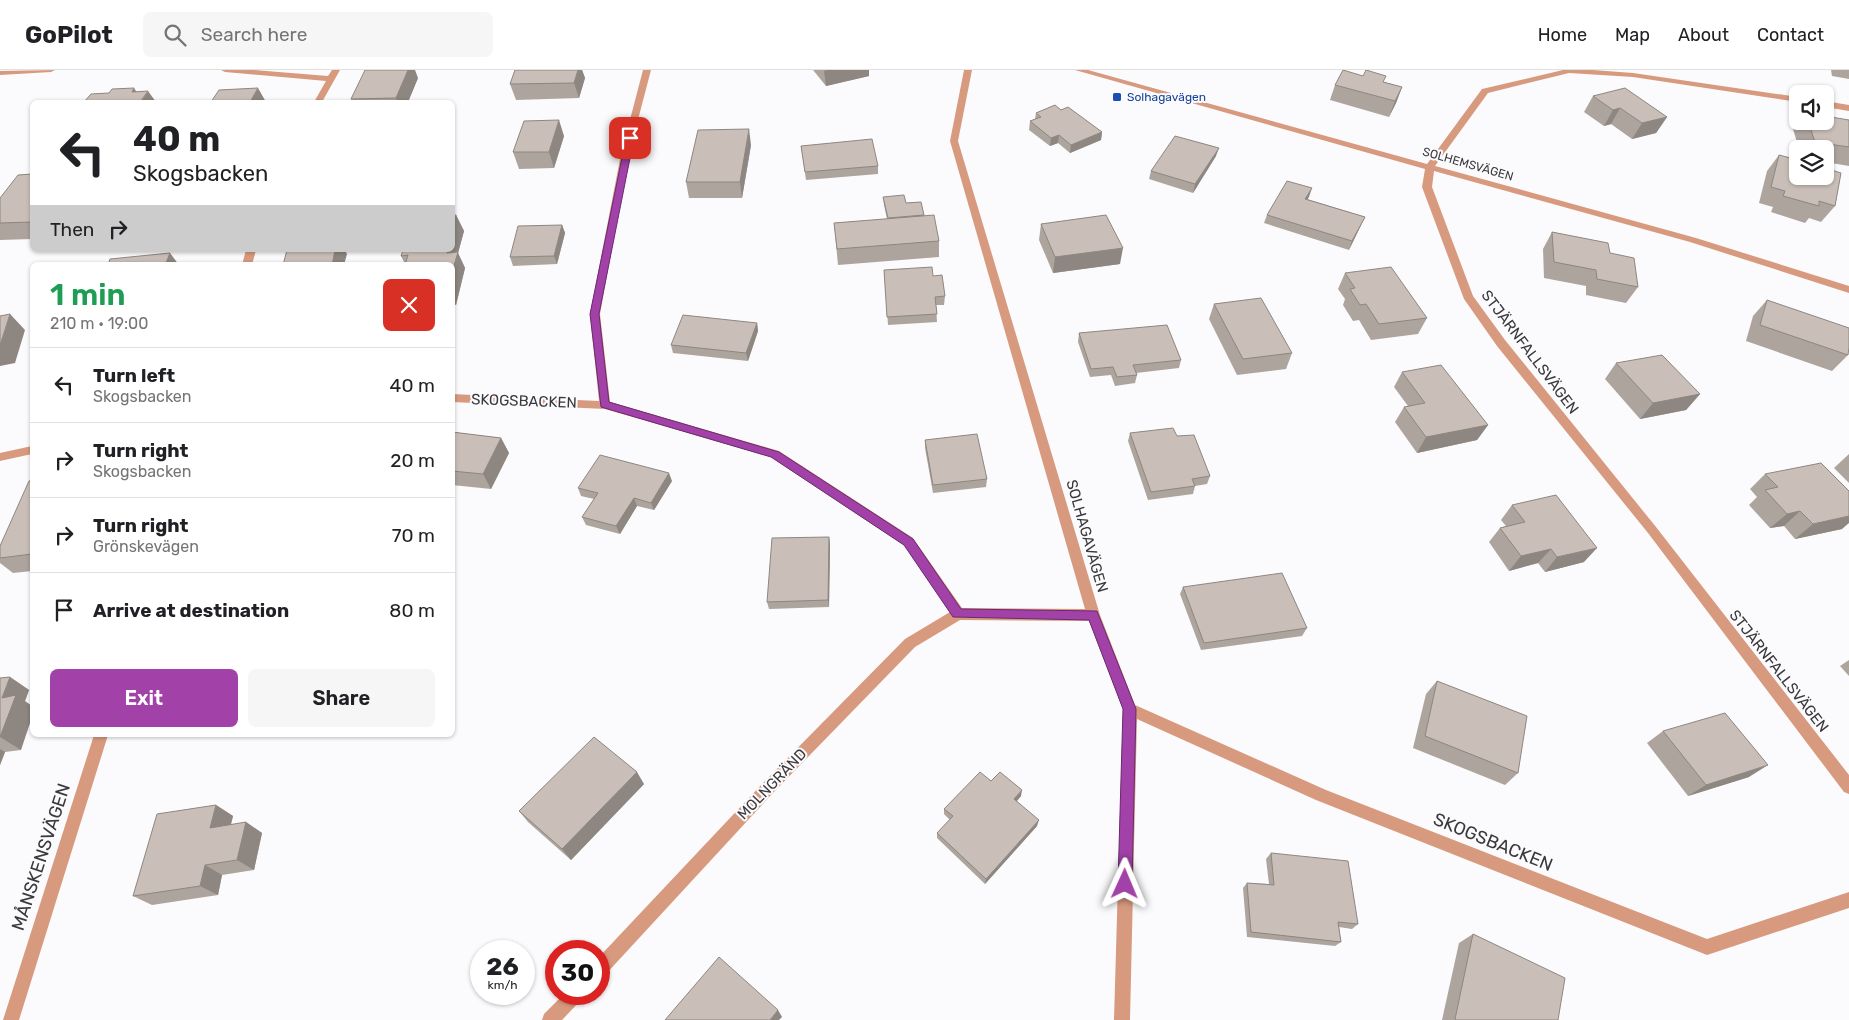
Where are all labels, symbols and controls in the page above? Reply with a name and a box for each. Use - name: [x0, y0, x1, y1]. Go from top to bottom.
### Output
- search box: [143, 12, 493, 57]
- text: GoPilot: [25, 21, 113, 49]
- icon: search: [161, 21, 189, 49]
- text: Search here: [201, 23, 307, 46]
- text: Home: [1538, 24, 1587, 46]
- text: Map: [1615, 24, 1650, 46]
- text: About: [1678, 24, 1729, 46]
- text: Contact: [1757, 24, 1824, 46]
- map controls: [1789, 85, 1834, 185]
- button: sound: [1789, 85, 1834, 130]
- place label: Solhagavägen: [1127, 90, 1206, 104]
- marker: Solhagavägen: [1111, 91, 1123, 103]
- pin: [609, 117, 651, 159]
- text: 40 m: [133, 118, 220, 160]
- icon: left: [50, 120, 115, 185]
- icon: arrive: [616, 124, 644, 152]
- button: layers: [1789, 140, 1834, 185]
- street label: SOLHEMSVÄGEN: [1421, 144, 1515, 184]
- text: Skogsbacken: [133, 160, 268, 187]
- icon: right: [104, 215, 132, 243]
- text: Then: [50, 218, 94, 241]
- text: 1 min: [50, 277, 125, 313]
- button: close: [383, 279, 435, 331]
- street label: STJÄRNFALLSVÄGEN: [1478, 287, 1582, 417]
- text: 210 m · 19:00: [50, 314, 148, 333]
- text: Turn left: [93, 364, 175, 387]
- icon: left: [50, 371, 78, 399]
- text: 40 m: [390, 374, 435, 397]
- text: Skogsbacken: [93, 387, 191, 406]
- street label: SKOGSBACKEN: [471, 390, 577, 412]
- text: Turn right: [93, 439, 188, 462]
- icon: right: [50, 446, 78, 474]
- text: 20 m: [390, 449, 435, 472]
- text: Skogsbacken: [93, 462, 191, 481]
- street label: SOLHAGAVÄGEN: [1062, 478, 1112, 594]
- text: Turn right: [93, 514, 188, 537]
- icon: right: [50, 521, 78, 549]
- text: 70 m: [392, 524, 435, 547]
- text: Grönskevägen: [93, 537, 199, 556]
- icon: arrive: [50, 596, 78, 624]
- text: Arrive at destination: [93, 599, 289, 622]
- text: 80 m: [389, 599, 435, 622]
- street label: STJÄRNFALLSVÄGEN: [1726, 606, 1832, 736]
- button: Exit: [50, 669, 238, 727]
- button: Share: [248, 669, 435, 727]
- street label: MOLNGRÄND: [734, 745, 810, 823]
- street label: MÅNSKENSVÄGEN: [7, 781, 75, 933]
- street label: SKOGSBACKEN: [1430, 808, 1556, 876]
- position arrow: [1098, 857, 1150, 909]
- speed limit sign: 30: [545, 940, 610, 1005]
- text: 26: [486, 952, 519, 981]
- text: km/h: [488, 978, 517, 992]

